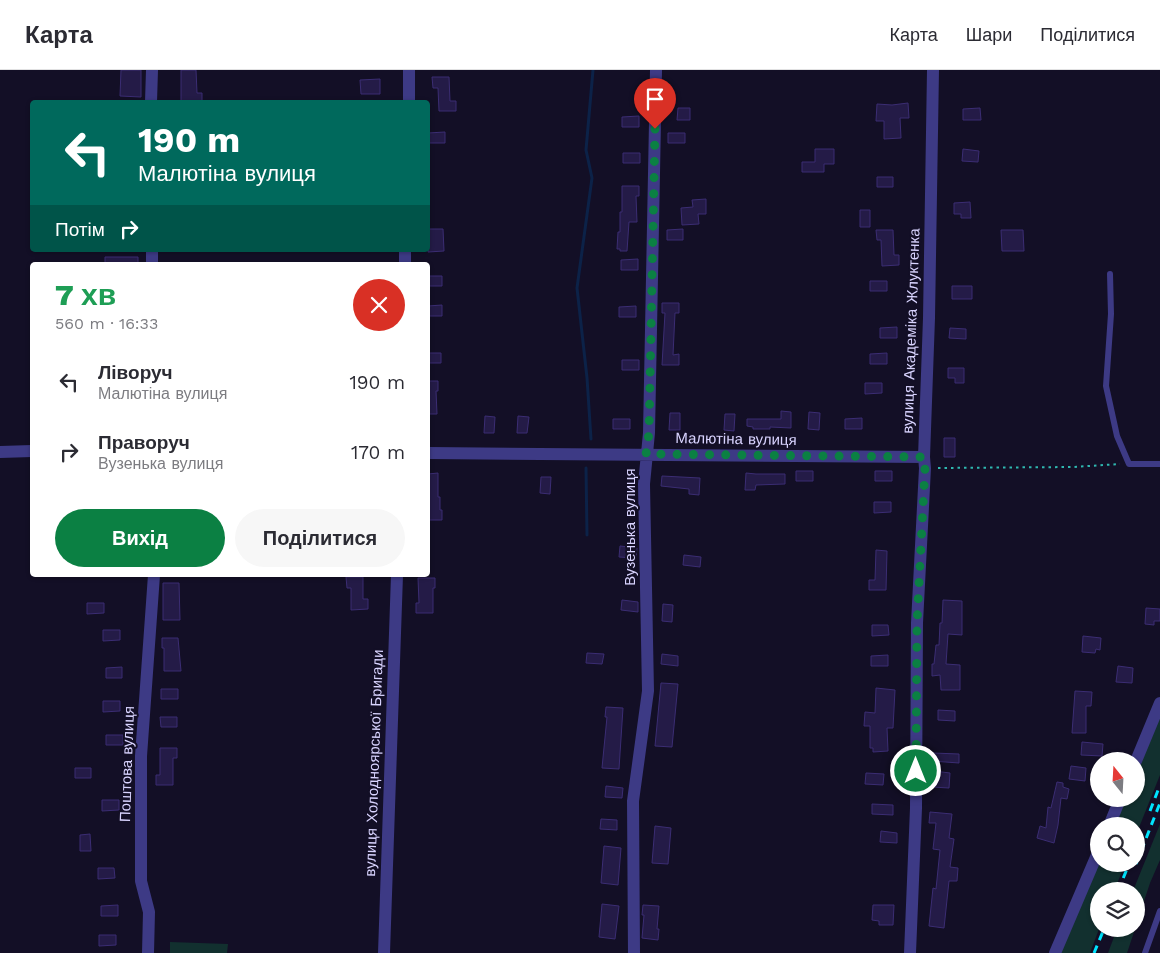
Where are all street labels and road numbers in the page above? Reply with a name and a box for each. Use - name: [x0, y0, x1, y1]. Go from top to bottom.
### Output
- street label: вулиця Академіка Жлуктенка: [898, 227, 924, 434]
- street label: Малютіна вулиця: [675, 429, 797, 449]
- street label: Вузенька вулиця: [621, 468, 639, 586]
- street label: вулиця Холодноярської Бригади: [361, 649, 387, 877]
- street label: Поштова вулиця: [116, 706, 138, 822]

